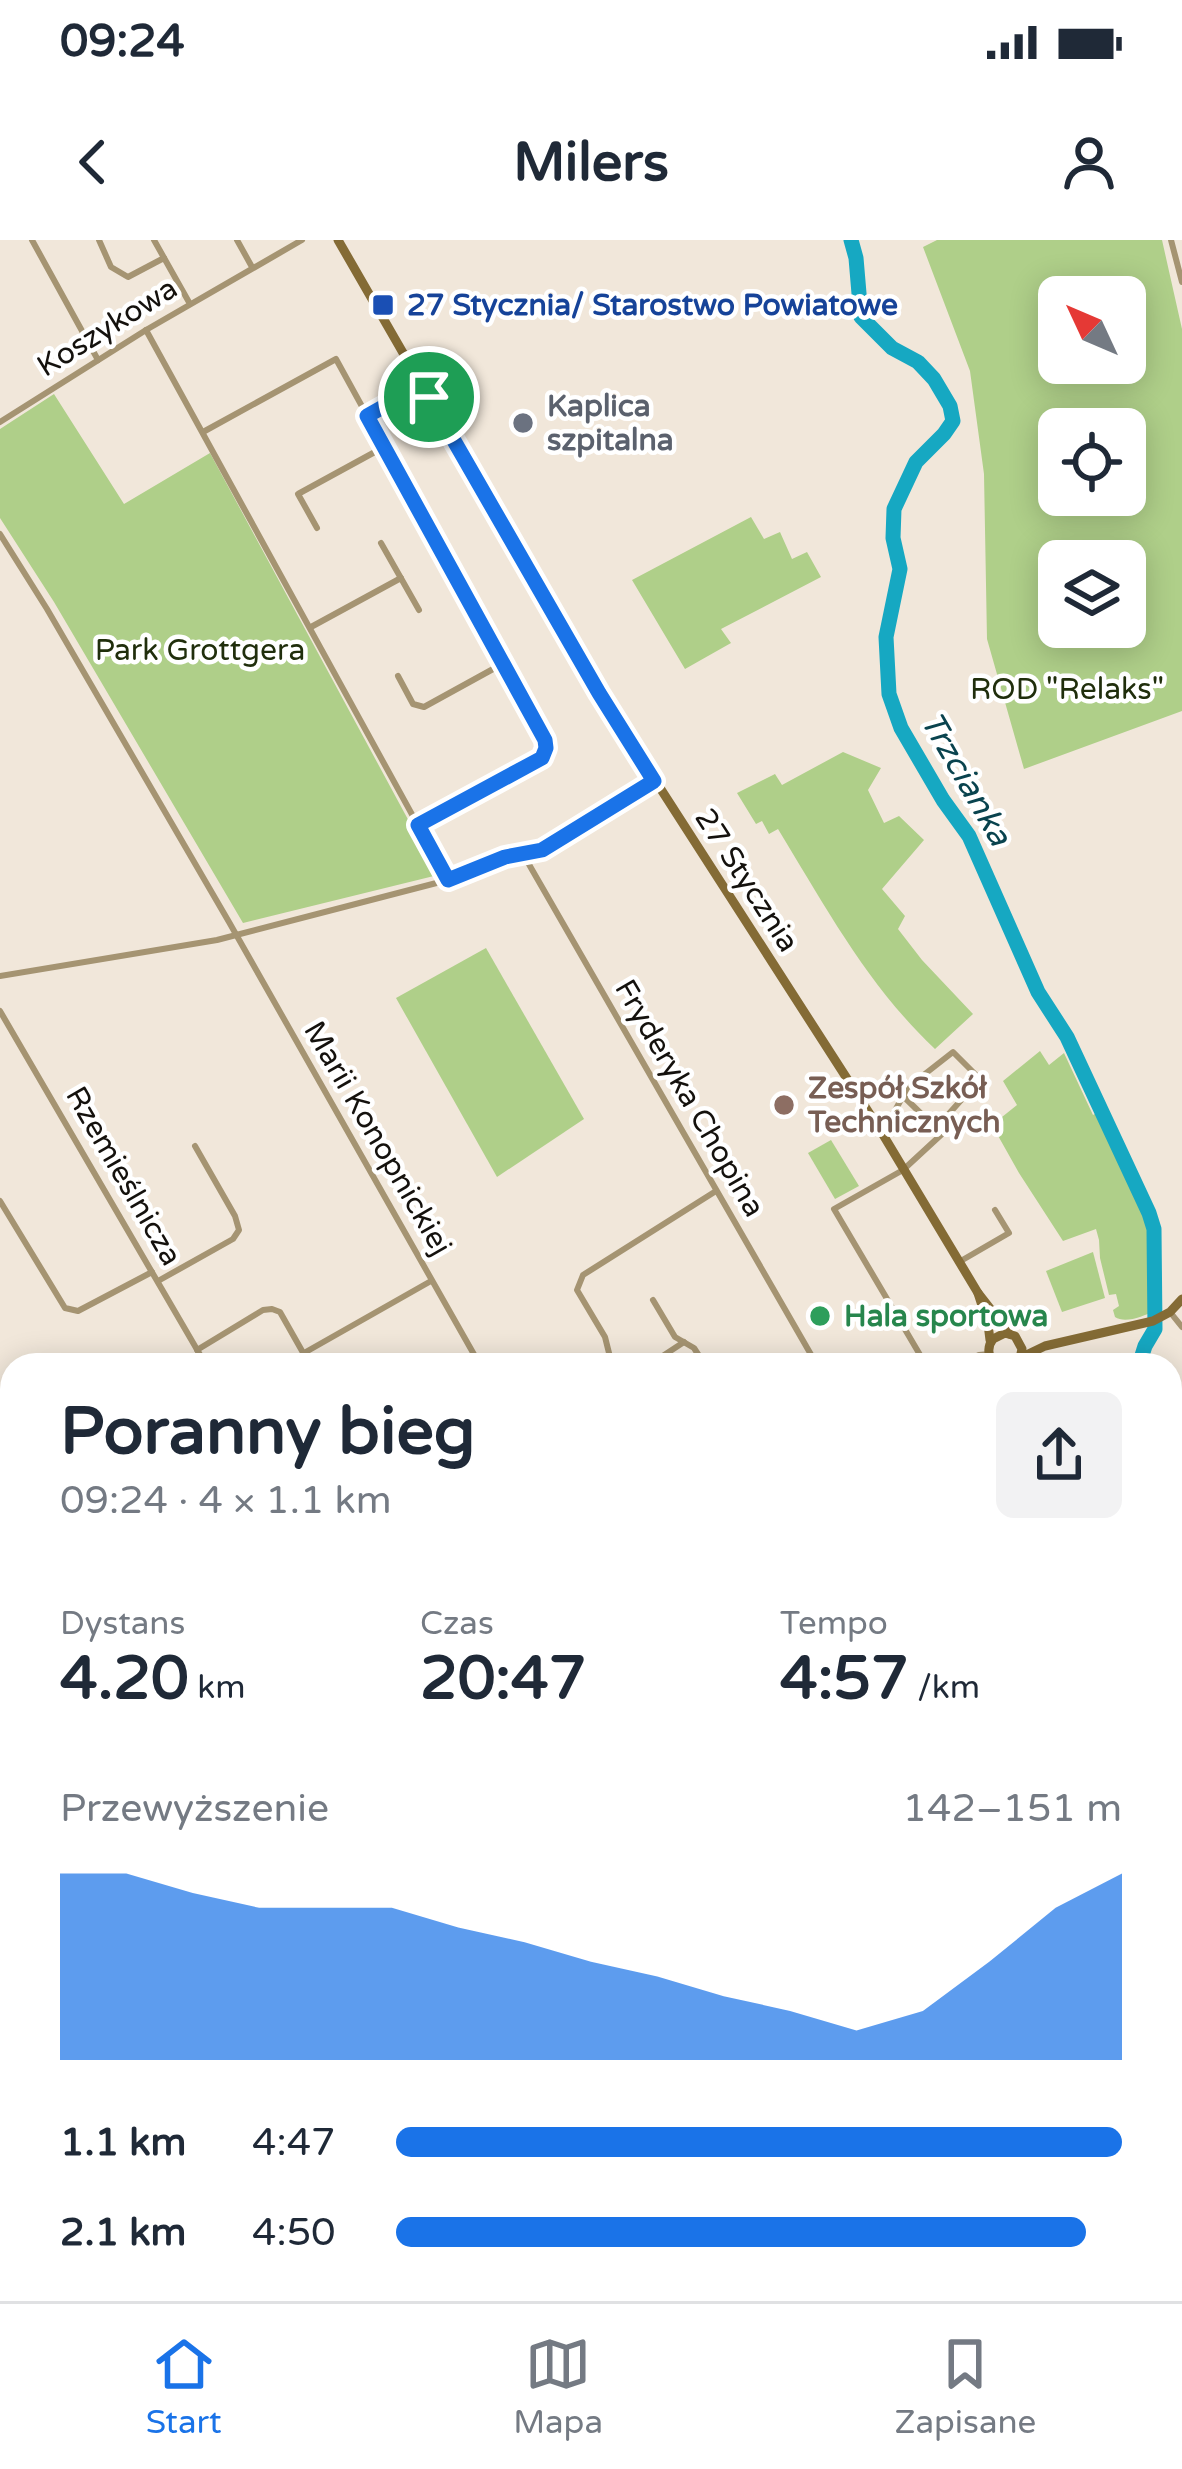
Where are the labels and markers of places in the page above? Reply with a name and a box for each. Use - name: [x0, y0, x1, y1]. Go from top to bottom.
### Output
- place label: 27 Stycznia/ Starostwo Powiatowe: [407, 287, 898, 324]
- marker: 27 Stycznia/ Starostwo Powiatowe: [370, 292, 396, 318]
- pin: [378, 346, 480, 448]
- place label: Kaplica szpitalna: [547, 388, 674, 459]
- marker: Kaplica szpitalna: [510, 410, 536, 436]
- place label: Zespół Szkół Technicznych: [807, 1070, 1000, 1141]
- marker: Zespół Szkół Technicznych: [771, 1092, 797, 1118]
- place label: Hala sportowa: [844, 1298, 1048, 1335]
- marker: Hala sportowa: [807, 1303, 833, 1329]

